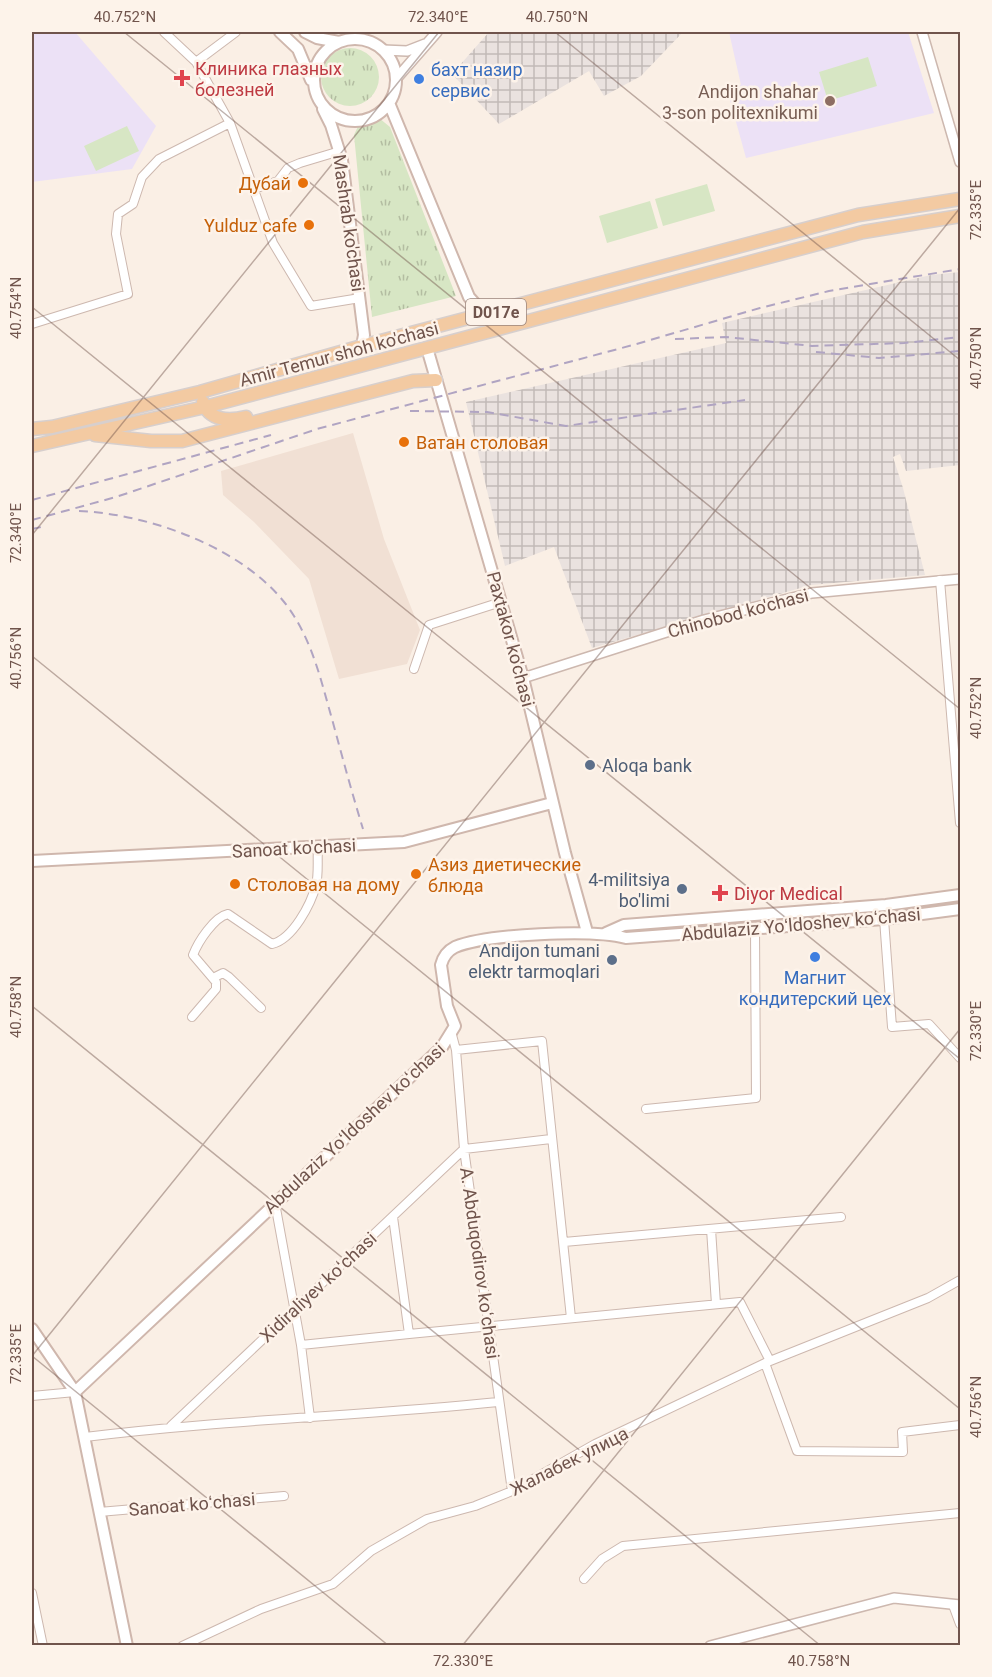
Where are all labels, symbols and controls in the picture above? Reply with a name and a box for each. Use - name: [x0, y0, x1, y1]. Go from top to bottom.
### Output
- text: 40.752°N: [94, 8, 156, 26]
- text: 72.340°E: [408, 8, 469, 26]
- text: 40.750°N: [526, 8, 588, 26]
- place label: Клиника глазных болезней: [195, 58, 342, 100]
- place label: бахт назир сервис: [431, 59, 523, 101]
- marker: Клиника глазных болезней: [173, 69, 191, 87]
- marker: бахт назир сервис: [412, 72, 426, 86]
- place label: Andijon shahar 3-son politexnikumi: [662, 81, 818, 123]
- marker: Andijon shahar 3-son politexnikumi: [823, 94, 837, 108]
- street label: Mashrab ko'chasi: [329, 153, 369, 293]
- place label: Дубай: [239, 173, 291, 194]
- marker: Дубай: [296, 176, 310, 190]
- text: 72.335°E: [967, 179, 985, 240]
- place label: Yulduz cafe: [204, 215, 297, 236]
- marker: Yulduz cafe: [302, 218, 316, 232]
- text: 40.754°N: [7, 277, 25, 339]
- road number: D017e: [466, 299, 526, 325]
- street label: Amir Temur shoh ko'chasi: [237, 317, 441, 391]
- text: 40.750°N: [967, 327, 985, 389]
- place label: Ватан столовая: [416, 432, 549, 453]
- marker: Ватан столовая: [397, 435, 411, 449]
- text: 72.340°E: [7, 502, 25, 563]
- street label: Paxtakor ko'chasi: [483, 569, 539, 709]
- street label: Chinobod ko'chasi: [665, 584, 811, 642]
- text: 40.756°N: [7, 627, 25, 689]
- text: 40.752°N: [967, 677, 985, 739]
- place label: Aloqa bank: [602, 755, 693, 776]
- marker: Aloqa bank: [583, 758, 597, 772]
- street label: Sanoat ko'chasi: [231, 834, 357, 862]
- place label: Азиз диетические блюда: [428, 854, 581, 896]
- marker: Азиз диетические блюда: [409, 867, 423, 881]
- place label: 4-militsiya bo'limi: [588, 869, 670, 911]
- place label: Столовая на дому: [247, 874, 400, 895]
- marker: Столовая на дому: [228, 877, 242, 891]
- marker: 4-militsiya bo'limi: [675, 882, 689, 896]
- place label: Diyor Medical: [734, 883, 843, 904]
- marker: Diyor Medical: [711, 884, 729, 902]
- street label: Abdulaziz Yoʻldoshev koʻchasi: [680, 903, 922, 945]
- place label: Andijon tumani elektr tarmoqlari: [468, 940, 600, 982]
- marker: Магнит кондитерский цех: [808, 950, 822, 964]
- marker: Andijon tumani elektr tarmoqlari: [605, 953, 619, 967]
- place label: Магнит кондитерский цех: [739, 967, 891, 1009]
- text: 40.758°N: [7, 976, 25, 1038]
- text: 72.330°E: [967, 1000, 985, 1061]
- street label: Abdulaziz Yoʻldoshev koʻchasi: [259, 1038, 449, 1218]
- street label: A. Abduqodirov koʻchasi: [456, 1166, 504, 1360]
- street label: Xidiraliyev koʻchasi: [255, 1228, 381, 1346]
- text: 72.335°E: [7, 1323, 25, 1384]
- text: 40.756°N: [967, 1376, 985, 1438]
- street label: Жалабек улица: [507, 1422, 631, 1500]
- street label: Sanoat koʻchasi: [128, 1488, 256, 1520]
- text: 72.330°E: [433, 1652, 494, 1670]
- text: 40.758°N: [788, 1652, 850, 1670]

